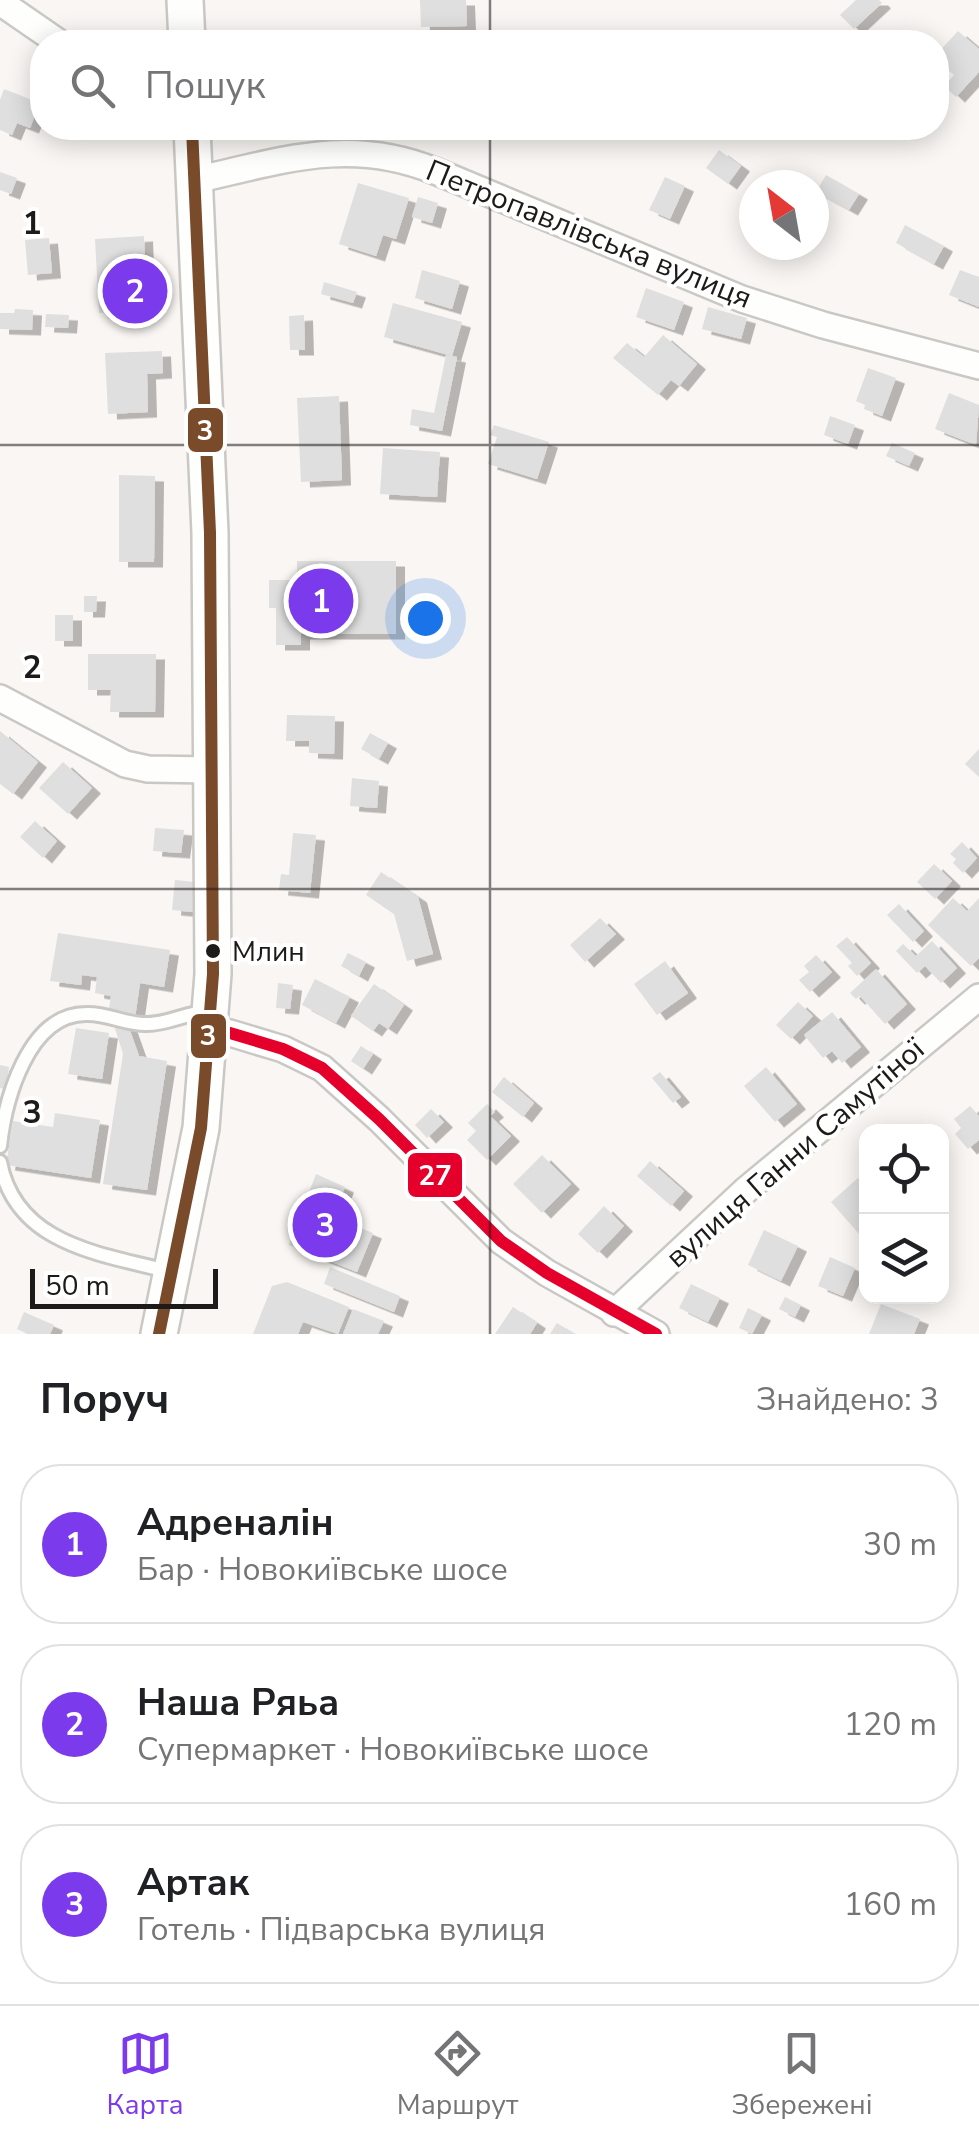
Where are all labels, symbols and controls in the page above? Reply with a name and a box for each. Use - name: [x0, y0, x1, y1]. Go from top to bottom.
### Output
- search box: [30, 30, 949, 140]
- icon: search: [65, 58, 120, 113]
- text: Пошук: [145, 60, 266, 111]
- street label: Петропавлівська вулиця: [420, 150, 758, 319]
- north arrow: [739, 170, 829, 260]
- text: 1: [22, 202, 42, 245]
- pin: 2: [102, 254, 168, 328]
- line badge: 3: [186, 406, 225, 454]
- text: 3: [197, 412, 213, 450]
- pin: 1: [288, 564, 354, 638]
- your location: [400, 593, 451, 644]
- text: 2: [22, 646, 42, 689]
- place label: Млин: [232, 933, 305, 971]
- marker: Млин: [203, 941, 223, 961]
- line badge: 3: [189, 1012, 228, 1060]
- text: 3: [200, 1017, 216, 1055]
- street label: вулиця Ганни Самутіної: [657, 1029, 934, 1277]
- text: 3: [22, 1091, 42, 1134]
- map controls: [859, 1124, 949, 1304]
- button: locate: [859, 1124, 949, 1214]
- line badge: 27: [406, 1151, 464, 1199]
- text: 27: [418, 1157, 452, 1195]
- pin: 3: [292, 1188, 358, 1262]
- button: layers: [859, 1214, 949, 1304]
- scale bar: [30, 1264, 218, 1308]
- text: 50 m: [45, 1267, 110, 1305]
- text: Поруч: [40, 1371, 169, 1428]
- text: Знайдено: 3: [756, 1378, 939, 1421]
- text: Адреналін: [137, 1497, 334, 1548]
- text: 1: [65, 1523, 84, 1566]
- text: 30 m: [863, 1523, 937, 1566]
- text: Бар · Новокиївське шосе: [137, 1548, 508, 1591]
- text: Наша Ряьа: [137, 1677, 339, 1728]
- text: 2: [65, 1703, 84, 1746]
- text: 120 m: [844, 1703, 937, 1746]
- text: Супермаркет · Новокиївське шосе: [137, 1728, 649, 1771]
- text: Артак: [137, 1857, 249, 1908]
- text: 3: [65, 1883, 84, 1926]
- text: 160 m: [844, 1883, 937, 1926]
- text: Готель · Підварська вулиця: [137, 1908, 545, 1951]
- tab: Карта: [107, 2026, 184, 2124]
- tab: Маршрут: [397, 2026, 518, 2124]
- tab: Збережені: [731, 2026, 872, 2124]

